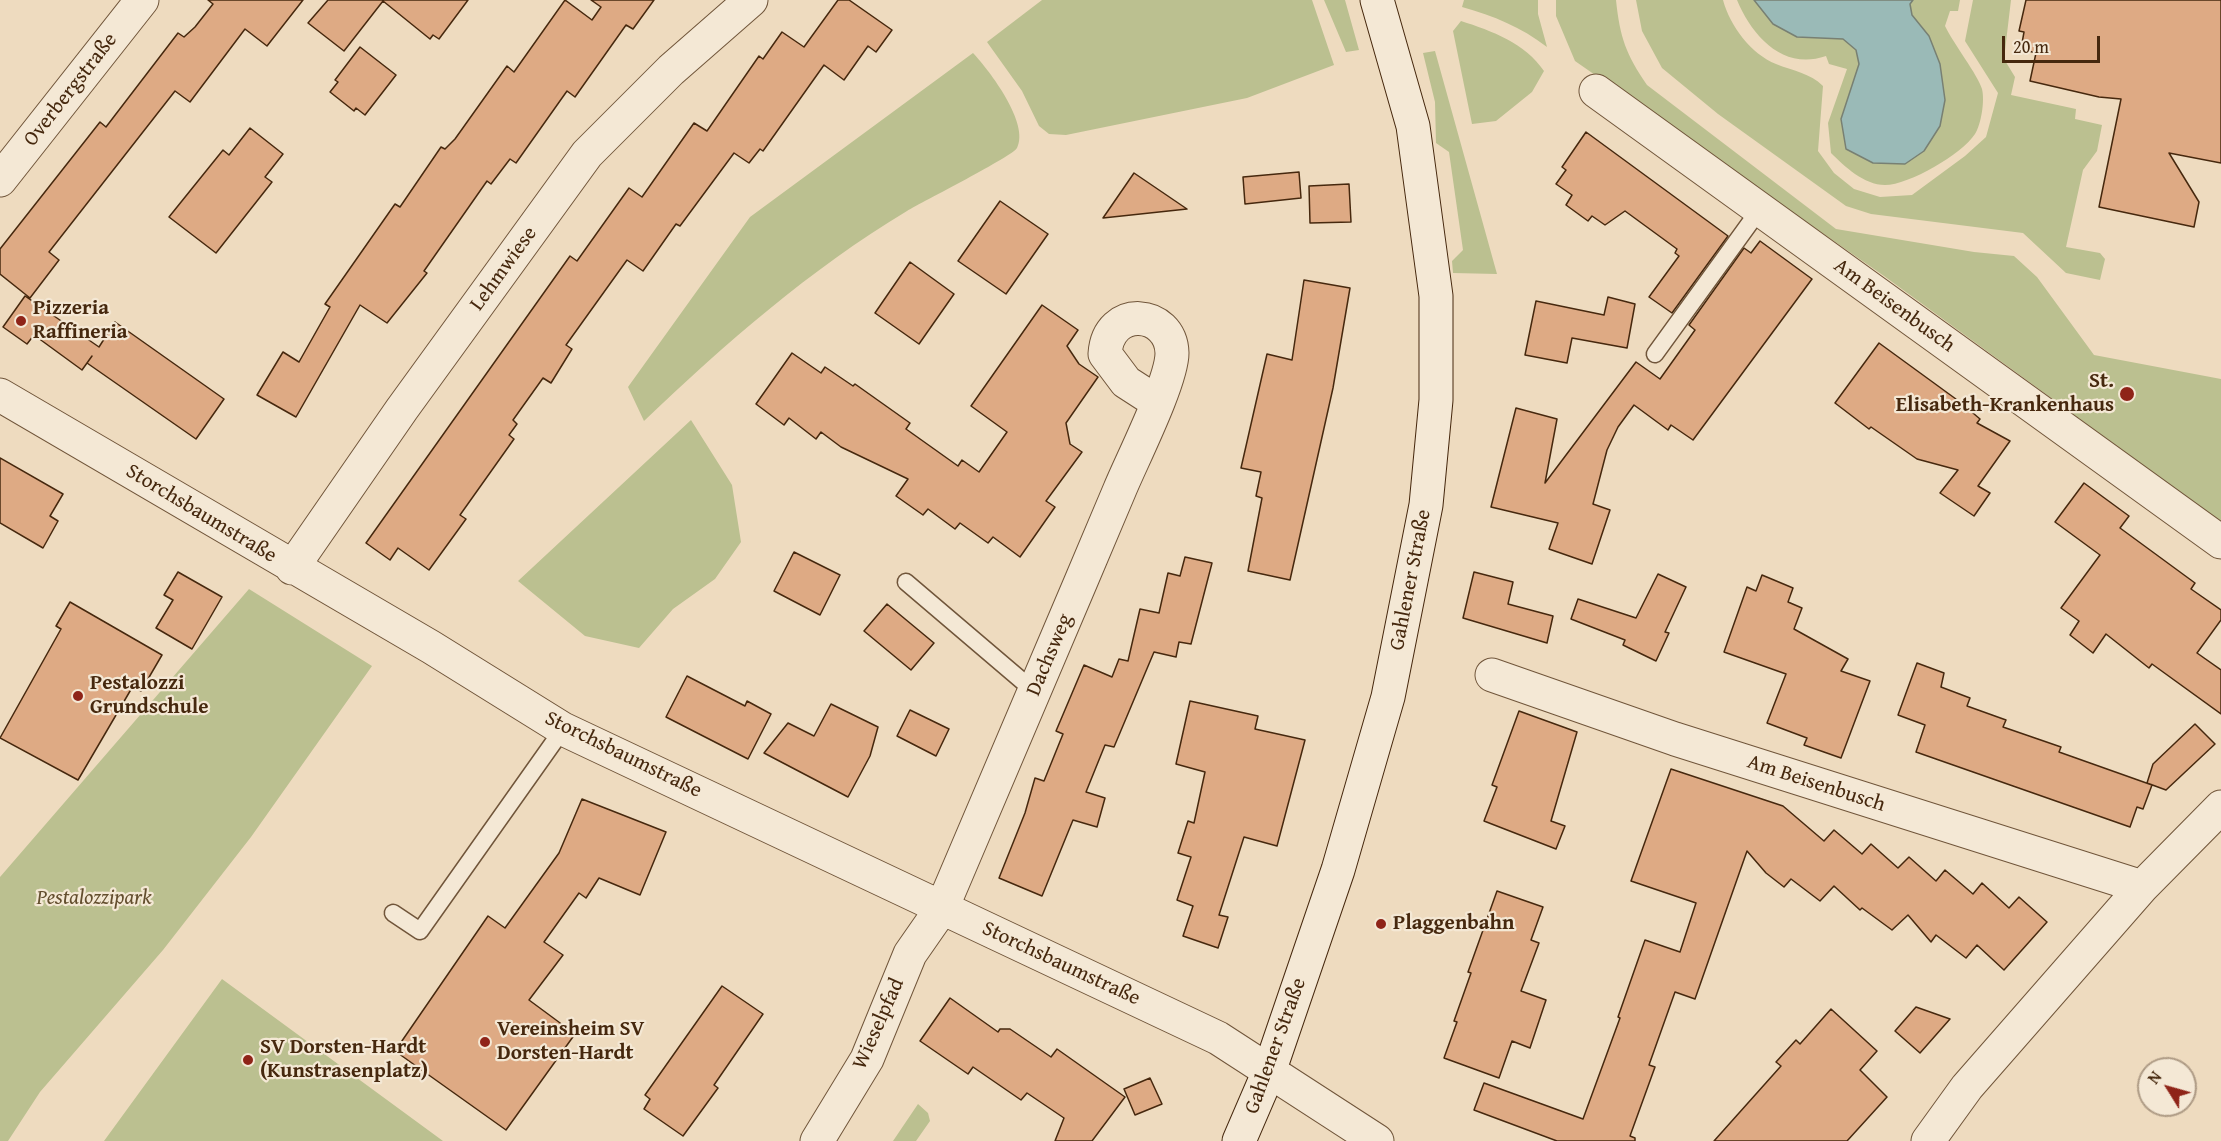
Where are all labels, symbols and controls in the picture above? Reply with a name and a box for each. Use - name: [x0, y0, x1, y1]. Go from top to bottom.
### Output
- scale bar: [2005, 24, 2102, 62]
- street label: Overbergstraße: [19, 28, 123, 152]
- text: 20 m: [2013, 33, 2049, 60]
- street label: Lehmwiese: [465, 222, 543, 316]
- street label: Am Beisenbusch: [1829, 254, 1959, 358]
- place label: Pizzeria Raffineria: [33, 296, 128, 346]
- marker: Pizzeria Raffineria: [14, 314, 28, 328]
- place label: St. Elisabeth-Krankenhaus: [1896, 369, 2114, 419]
- marker: St. Elisabeth-Krankenhaus: [2118, 385, 2136, 403]
- street label: Storchsbaumstraße: [121, 459, 281, 569]
- street label: Gahlener Straße: [1385, 507, 1437, 653]
- street label: Dachsweg: [1021, 610, 1079, 700]
- place label: Pestalozzi Grundschule: [90, 671, 209, 721]
- marker: Pestalozzi Grundschule: [71, 689, 85, 703]
- street label: Storchsbaumstraße: [540, 706, 706, 804]
- street label: Am Beisenbusch: [1744, 750, 1888, 818]
- park label: Pestalozzipark: [36, 886, 152, 912]
- place label: Plaggenbahn: [1393, 911, 1514, 937]
- street label: Storchsbaumstraße: [978, 916, 1144, 1012]
- marker: Plaggenbahn: [1374, 917, 1388, 931]
- street label: Wieselpfad: [848, 975, 910, 1073]
- street label: Gahlener Straße: [1240, 975, 1312, 1117]
- place label: Vereinsheim SV Dorsten-Hardt: [497, 1017, 645, 1067]
- place label: SV Dorsten-Hardt (Kunstrasenplatz): [260, 1035, 428, 1085]
- marker: Vereinsheim SV Dorsten-Hardt: [478, 1035, 492, 1049]
- marker: SV Dorsten-Hardt (Kunstrasenplatz): [241, 1053, 255, 1067]
- north arrow: [2137, 1057, 2197, 1117]
- text: N: [2141, 1066, 2167, 1089]

